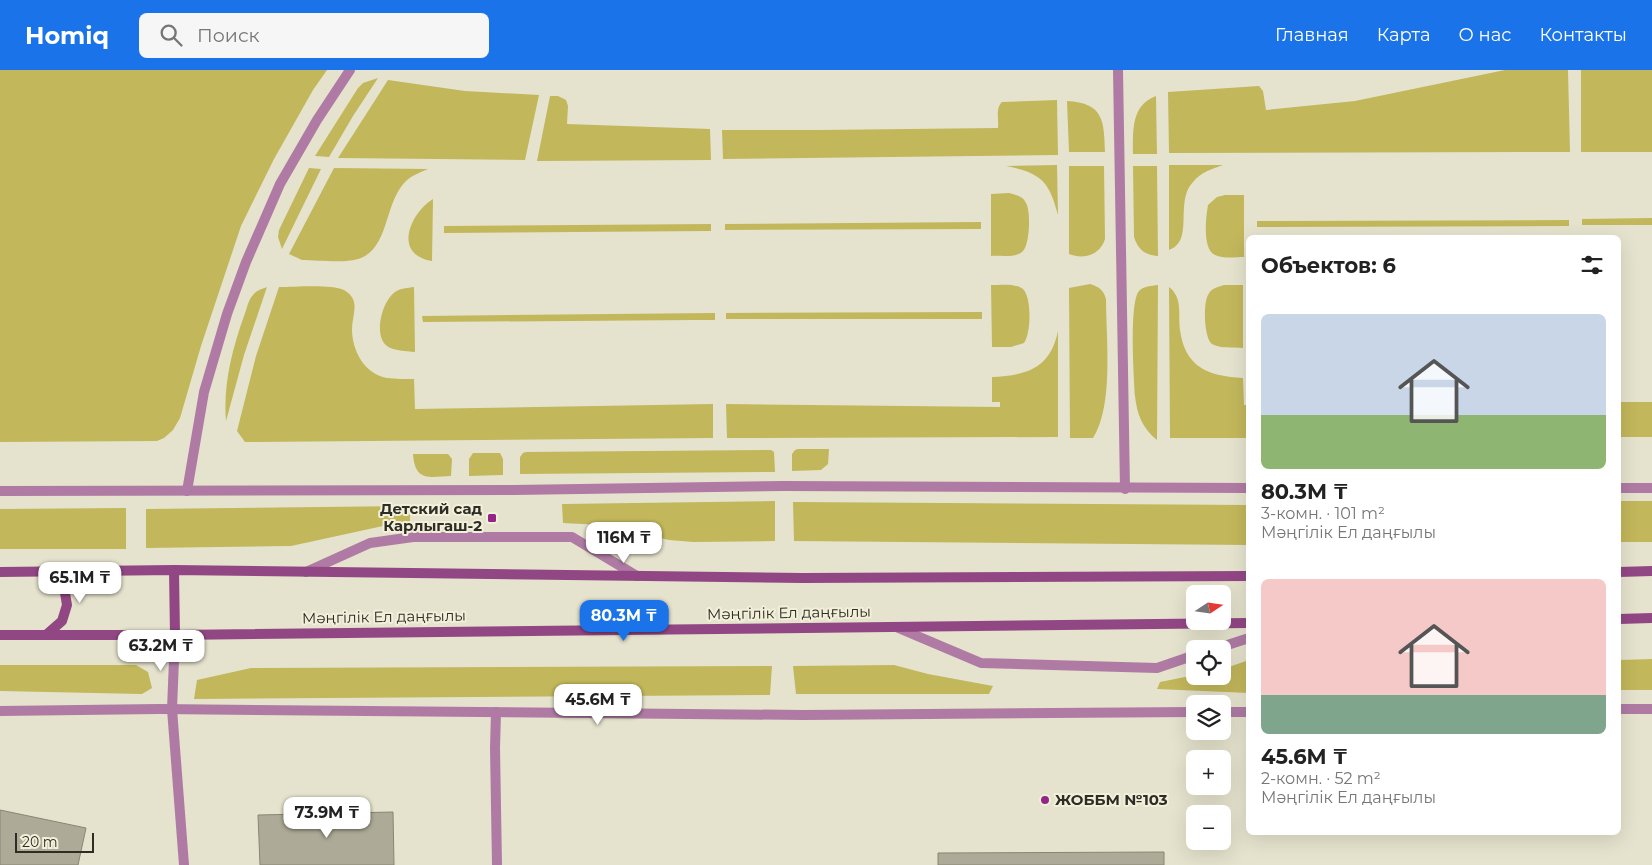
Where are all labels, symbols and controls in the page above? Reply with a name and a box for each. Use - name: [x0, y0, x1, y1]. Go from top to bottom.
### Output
- search box: [139, 13, 489, 58]
- text: Homiq: [25, 21, 109, 50]
- icon: search: [157, 21, 185, 49]
- text: Поиск: [197, 24, 260, 47]
- text: Главная: [1275, 24, 1349, 46]
- text: Карта: [1377, 24, 1431, 46]
- text: О нас: [1459, 24, 1511, 46]
- text: Контакты: [1539, 24, 1627, 46]
- icon: filters: [1578, 251, 1606, 279]
- text: Объектов: 6: [1261, 253, 1396, 278]
- icon: home: [1389, 346, 1479, 436]
- text: 80.3M ₸: [1261, 479, 1348, 504]
- place label: Детский сад Карлыгаш-2: [380, 499, 482, 535]
- text: 3-комн. · 101 m²: [1261, 504, 1385, 523]
- marker: Детский сад Карлыгаш-2: [486, 512, 498, 524]
- pin: 116M ₸: [583, 522, 665, 564]
- text: Мәңгілік Ел даңғылы: [1261, 523, 1436, 542]
- text: 116M ₸: [597, 528, 651, 547]
- pin: 65.1M ₸: [34, 562, 126, 604]
- text: 65.1M ₸: [49, 568, 111, 587]
- north arrow: [1186, 585, 1231, 630]
- map controls: [1186, 585, 1231, 850]
- pin: 80.3M ₸: [578, 600, 670, 642]
- street label: Мәңгілік Ел даңғылы: [707, 602, 871, 623]
- street label: Мәңгілік Ел даңғылы: [302, 606, 466, 627]
- text: 80.3M ₸: [591, 606, 657, 625]
- icon: home: [1389, 611, 1479, 701]
- pin: 63.2M ₸: [115, 630, 207, 672]
- text: 63.2M ₸: [129, 636, 193, 655]
- button: locate: [1186, 640, 1231, 685]
- pin: 45.6M ₸: [552, 684, 644, 726]
- text: 45.6M ₸: [565, 690, 631, 709]
- button: layers: [1186, 695, 1231, 740]
- text: 45.6M ₸: [1261, 744, 1348, 769]
- button: +: [1186, 750, 1231, 795]
- text: 2-комн. · 52 m²: [1261, 769, 1381, 788]
- text: Мәңгілік Ел даңғылы: [1261, 788, 1436, 807]
- place label: ЖОББМ №103: [1055, 790, 1168, 809]
- marker: ЖОББМ №103: [1039, 794, 1051, 806]
- pin: 73.9M ₸: [281, 796, 373, 839]
- text: 73.9M ₸: [294, 803, 360, 822]
- button: −: [1186, 805, 1231, 850]
- scale bar: [15, 830, 94, 853]
- text: 20 m: [22, 833, 58, 851]

